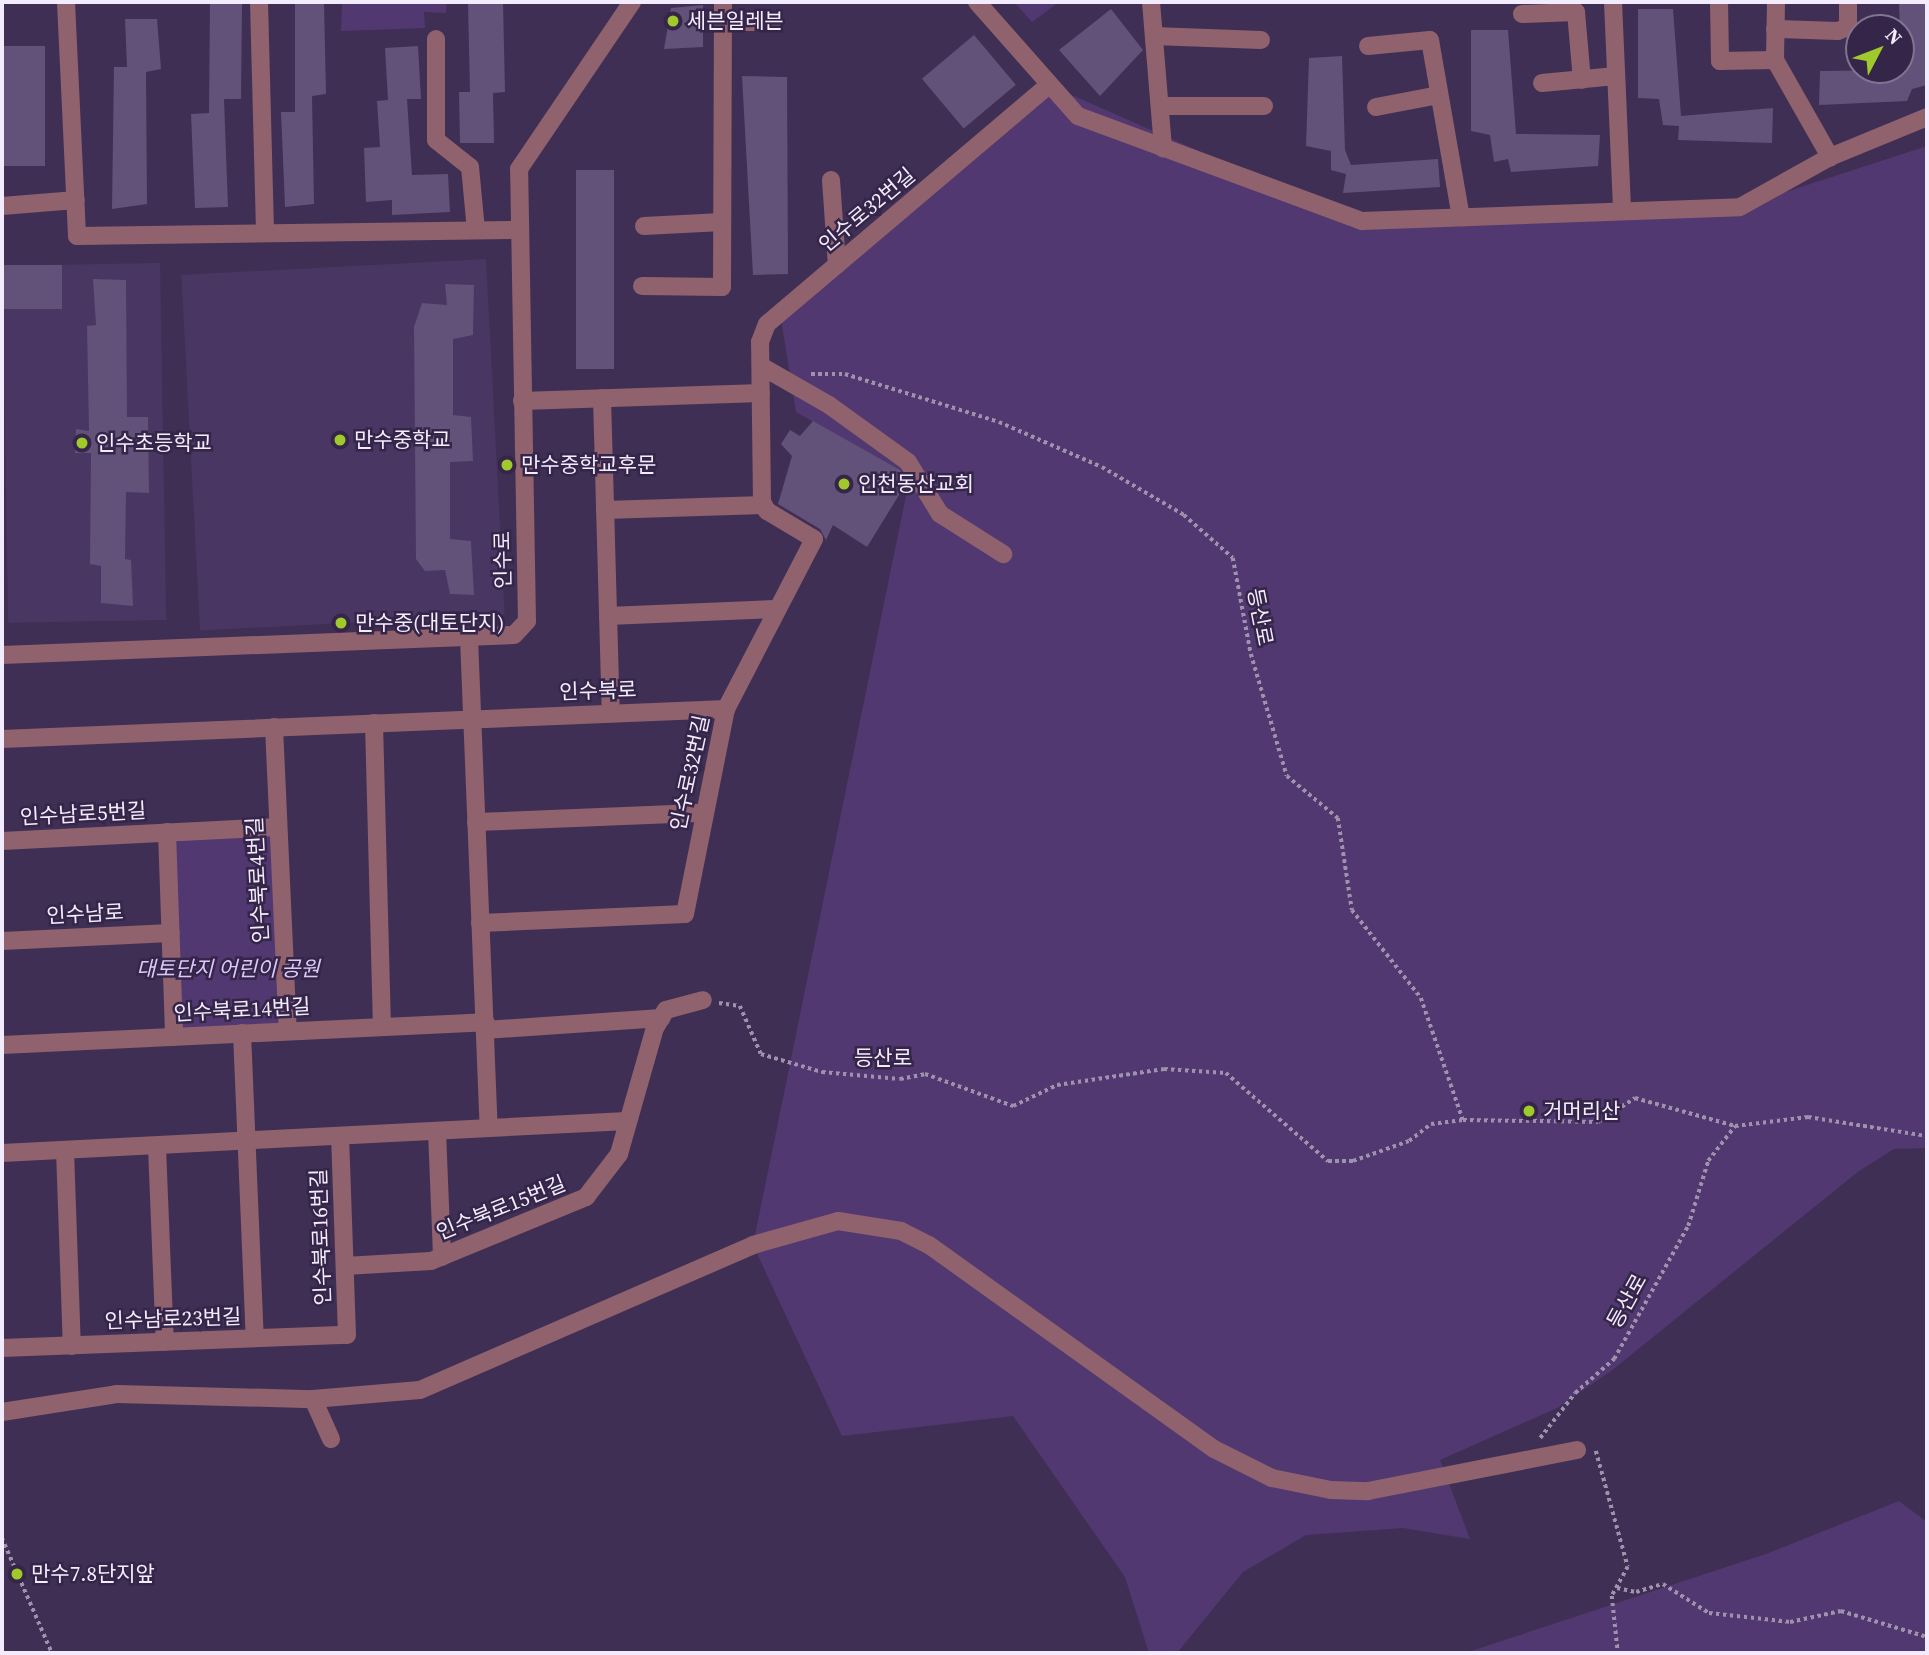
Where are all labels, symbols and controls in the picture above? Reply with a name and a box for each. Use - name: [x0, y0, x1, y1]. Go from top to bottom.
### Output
- place label: 세븐일레븐: [687, 8, 784, 34]
- marker: 세븐일레븐: [665, 13, 681, 29]
- north arrow: [1845, 14, 1915, 84]
- text: N: [1880, 22, 1908, 50]
- street label: 인수로32번길: [814, 163, 920, 257]
- place label: 만수중학교: [354, 427, 451, 453]
- place label: 인수초등학교: [96, 430, 212, 456]
- marker: 만수중학교: [332, 432, 348, 448]
- marker: 인수초등학교: [74, 435, 90, 451]
- place label: 만수중학교후문: [521, 452, 656, 478]
- marker: 만수중학교후문: [499, 457, 515, 473]
- place label: 인천동산교회: [858, 471, 974, 497]
- marker: 인천동산교회: [836, 476, 852, 492]
- street label: 인수로: [490, 531, 516, 589]
- street label: 등산로: [1242, 586, 1278, 648]
- place label: 만수중(대토단지): [355, 610, 504, 636]
- marker: 만수중(대토단지): [333, 615, 349, 631]
- street label: 인수북로: [559, 677, 637, 705]
- street label: 인수로32번길: [665, 713, 715, 833]
- street label: 인수남로5번길: [19, 798, 147, 830]
- street label: 인수북로4번길: [242, 816, 274, 944]
- street label: 인수남로: [46, 899, 124, 929]
- park label: 대토단지 어린이 공원: [136, 956, 320, 982]
- street label: 인수북로14번길: [173, 994, 311, 1026]
- street label: 등산로: [854, 1045, 912, 1071]
- place label: 거머리산: [1543, 1098, 1620, 1124]
- marker: 거머리산: [1521, 1103, 1537, 1119]
- street label: 인수북로16번길: [306, 1168, 336, 1306]
- street label: 인수북로15번길: [433, 1171, 569, 1245]
- street label: 등산로: [1602, 1270, 1652, 1332]
- street label: 인수남로23번길: [104, 1304, 242, 1334]
- place label: 만수7.8단지앞: [31, 1561, 155, 1587]
- marker: 만수7.8단지앞: [9, 1566, 25, 1582]

